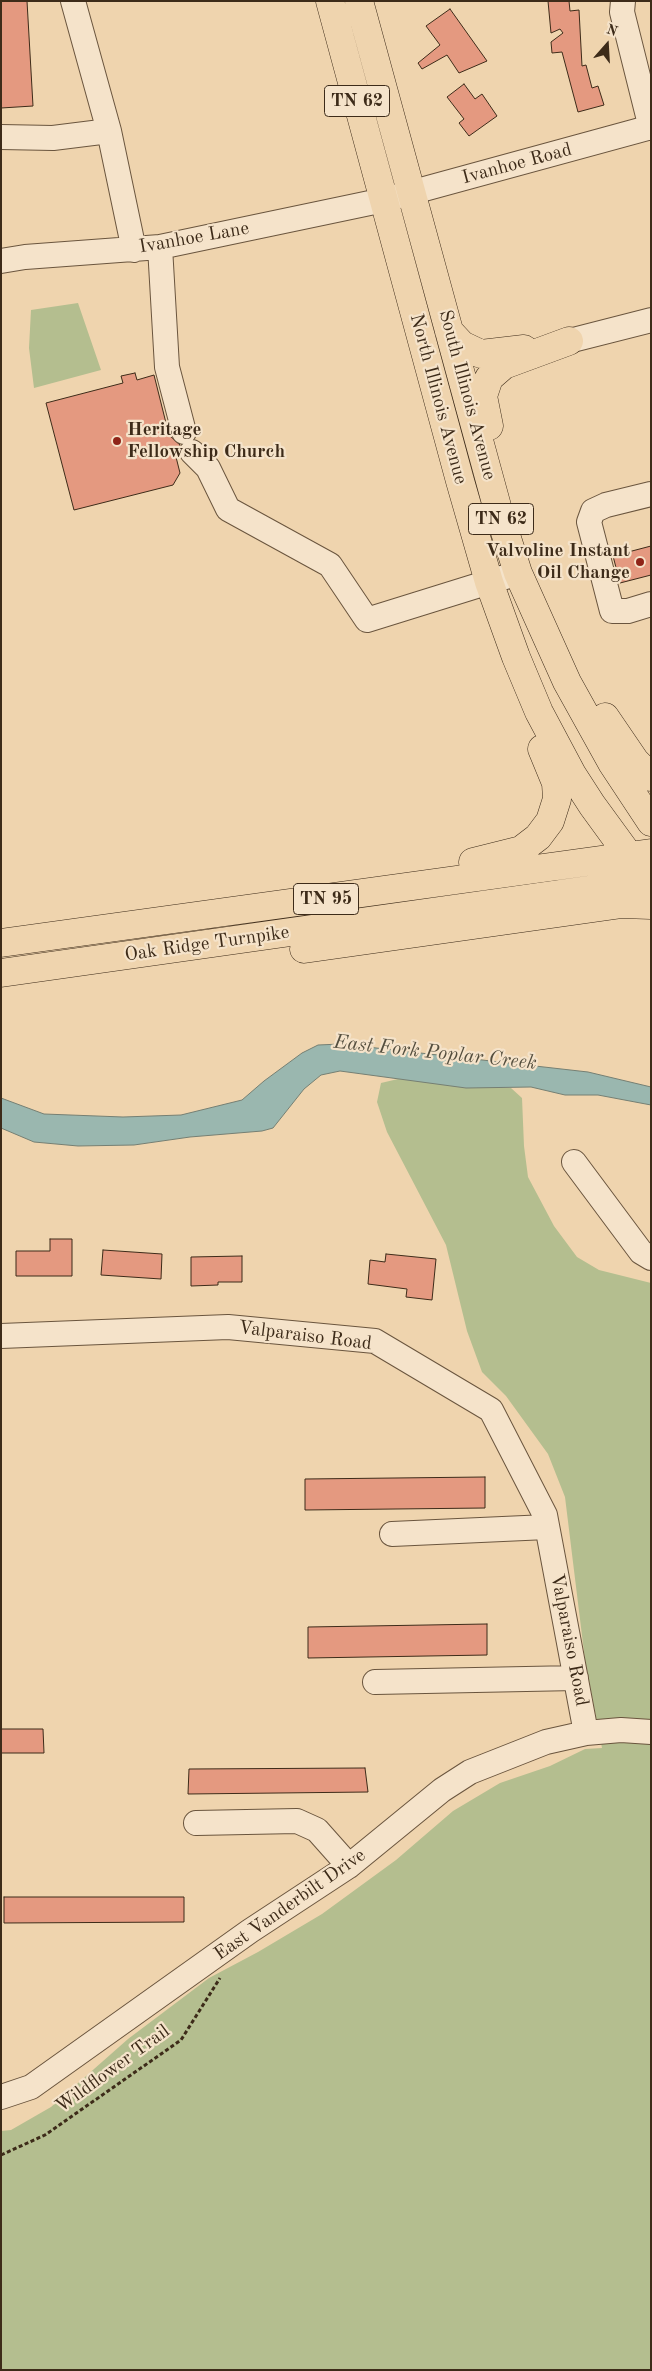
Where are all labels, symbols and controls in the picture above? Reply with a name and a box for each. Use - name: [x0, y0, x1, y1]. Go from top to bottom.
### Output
- north arrow: [582, 20, 632, 70]
- text: N: [605, 22, 619, 39]
- road number: TN 62: [324, 85, 390, 116]
- street label: Ivanhoe Road: [460, 138, 574, 190]
- street label: Ivanhoe Lane: [137, 217, 251, 259]
- street label: South Illinois Avenue: [433, 307, 501, 483]
- street label: North Illinois Avenue: [404, 311, 472, 487]
- place label: Heritage Fellowship Church: [127, 419, 285, 463]
- marker: Heritage Fellowship Church: [111, 435, 123, 447]
- road number: TN 62: [468, 504, 534, 534]
- place label: Valvoline Instant Oil Change: [486, 540, 630, 584]
- marker: Valvoline Instant Oil Change: [634, 556, 646, 568]
- road number: TN 95: [294, 884, 358, 914]
- street label: Oak Ridge Turnpike: [123, 921, 291, 967]
- water label: East Fork Poplar Creek: [332, 1030, 538, 1076]
- street label: Valparaiso Road: [237, 1316, 373, 1356]
- street label: Valparaiso Road: [545, 1572, 593, 1708]
- street label: East Vanderbilt Drive: [210, 1844, 370, 1966]
- street label: Wildflower Trail: [51, 2020, 175, 2118]

